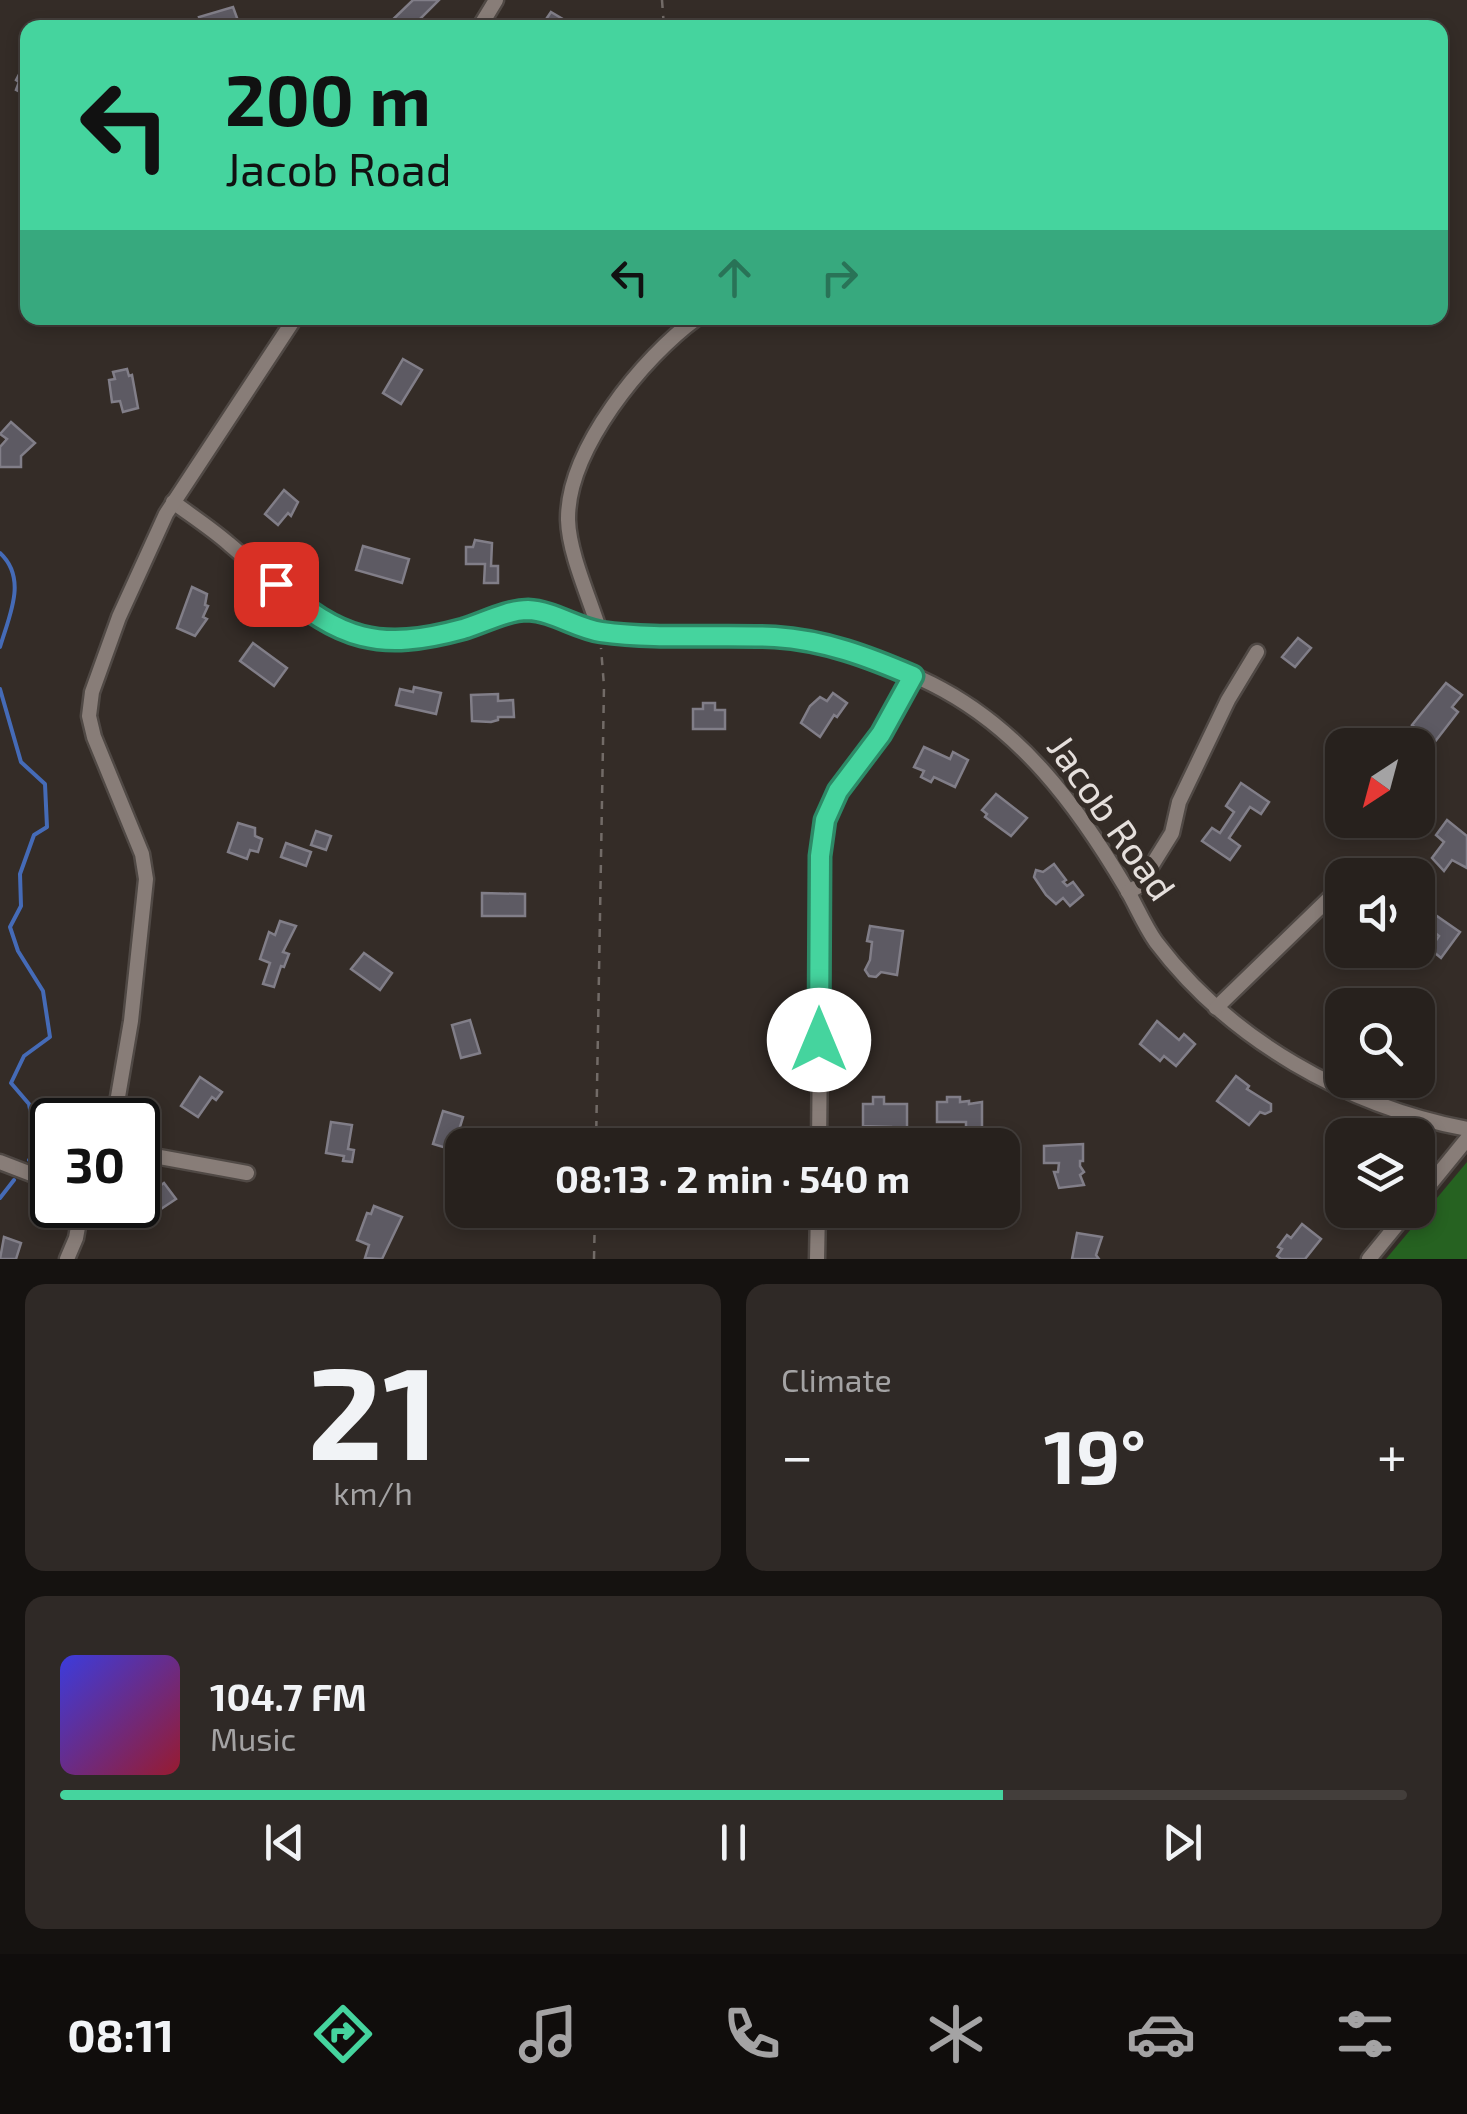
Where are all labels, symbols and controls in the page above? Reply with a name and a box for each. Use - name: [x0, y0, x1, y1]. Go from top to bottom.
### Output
- text: 200 m: [225, 56, 431, 140]
- icon: left: [60, 60, 190, 190]
- text: Jacob Road: [225, 141, 452, 195]
- icon: left: [602, 250, 657, 305]
- icon: ahead: [707, 250, 762, 305]
- icon: right: [812, 250, 867, 305]
- pin: [234, 542, 319, 627]
- icon: arrive: [249, 557, 304, 612]
- street label: Jacob Road: [1039, 725, 1186, 908]
- north arrow: [1325, 728, 1435, 838]
- map controls: [1325, 728, 1435, 1228]
- button: sound: [1325, 858, 1435, 968]
- position arrow: [767, 988, 871, 1092]
- button: search: [1325, 988, 1435, 1098]
- speed limit sign: 30: [30, 1098, 160, 1228]
- button: layers: [1325, 1118, 1435, 1228]
- text: 08:13 · 2 min · 540 m: [555, 1155, 910, 1201]
- text: 21: [307, 1330, 439, 1486]
- text: Climate: [781, 1360, 892, 1398]
- text: 19°: [1044, 1409, 1146, 1499]
- text: −: [781, 1421, 813, 1487]
- text: +: [1377, 1421, 1407, 1487]
- text: km/h: [333, 1473, 413, 1511]
- text: 104.7 FM: [210, 1673, 367, 1719]
- text: Music: [210, 1719, 296, 1757]
- icon: previous: [257, 1815, 312, 1870]
- icon: pause: [706, 1815, 761, 1870]
- icon: next: [1155, 1815, 1210, 1870]
- icon: directions: [308, 1999, 378, 2069]
- icon: music: [513, 1999, 583, 2069]
- icon: phone: [717, 1999, 787, 2069]
- icon: climate: [921, 1999, 991, 2069]
- icon: car: [1126, 1999, 1196, 2069]
- icon: filters: [1330, 1999, 1400, 2069]
- text: 08:11: [67, 2007, 174, 2061]

